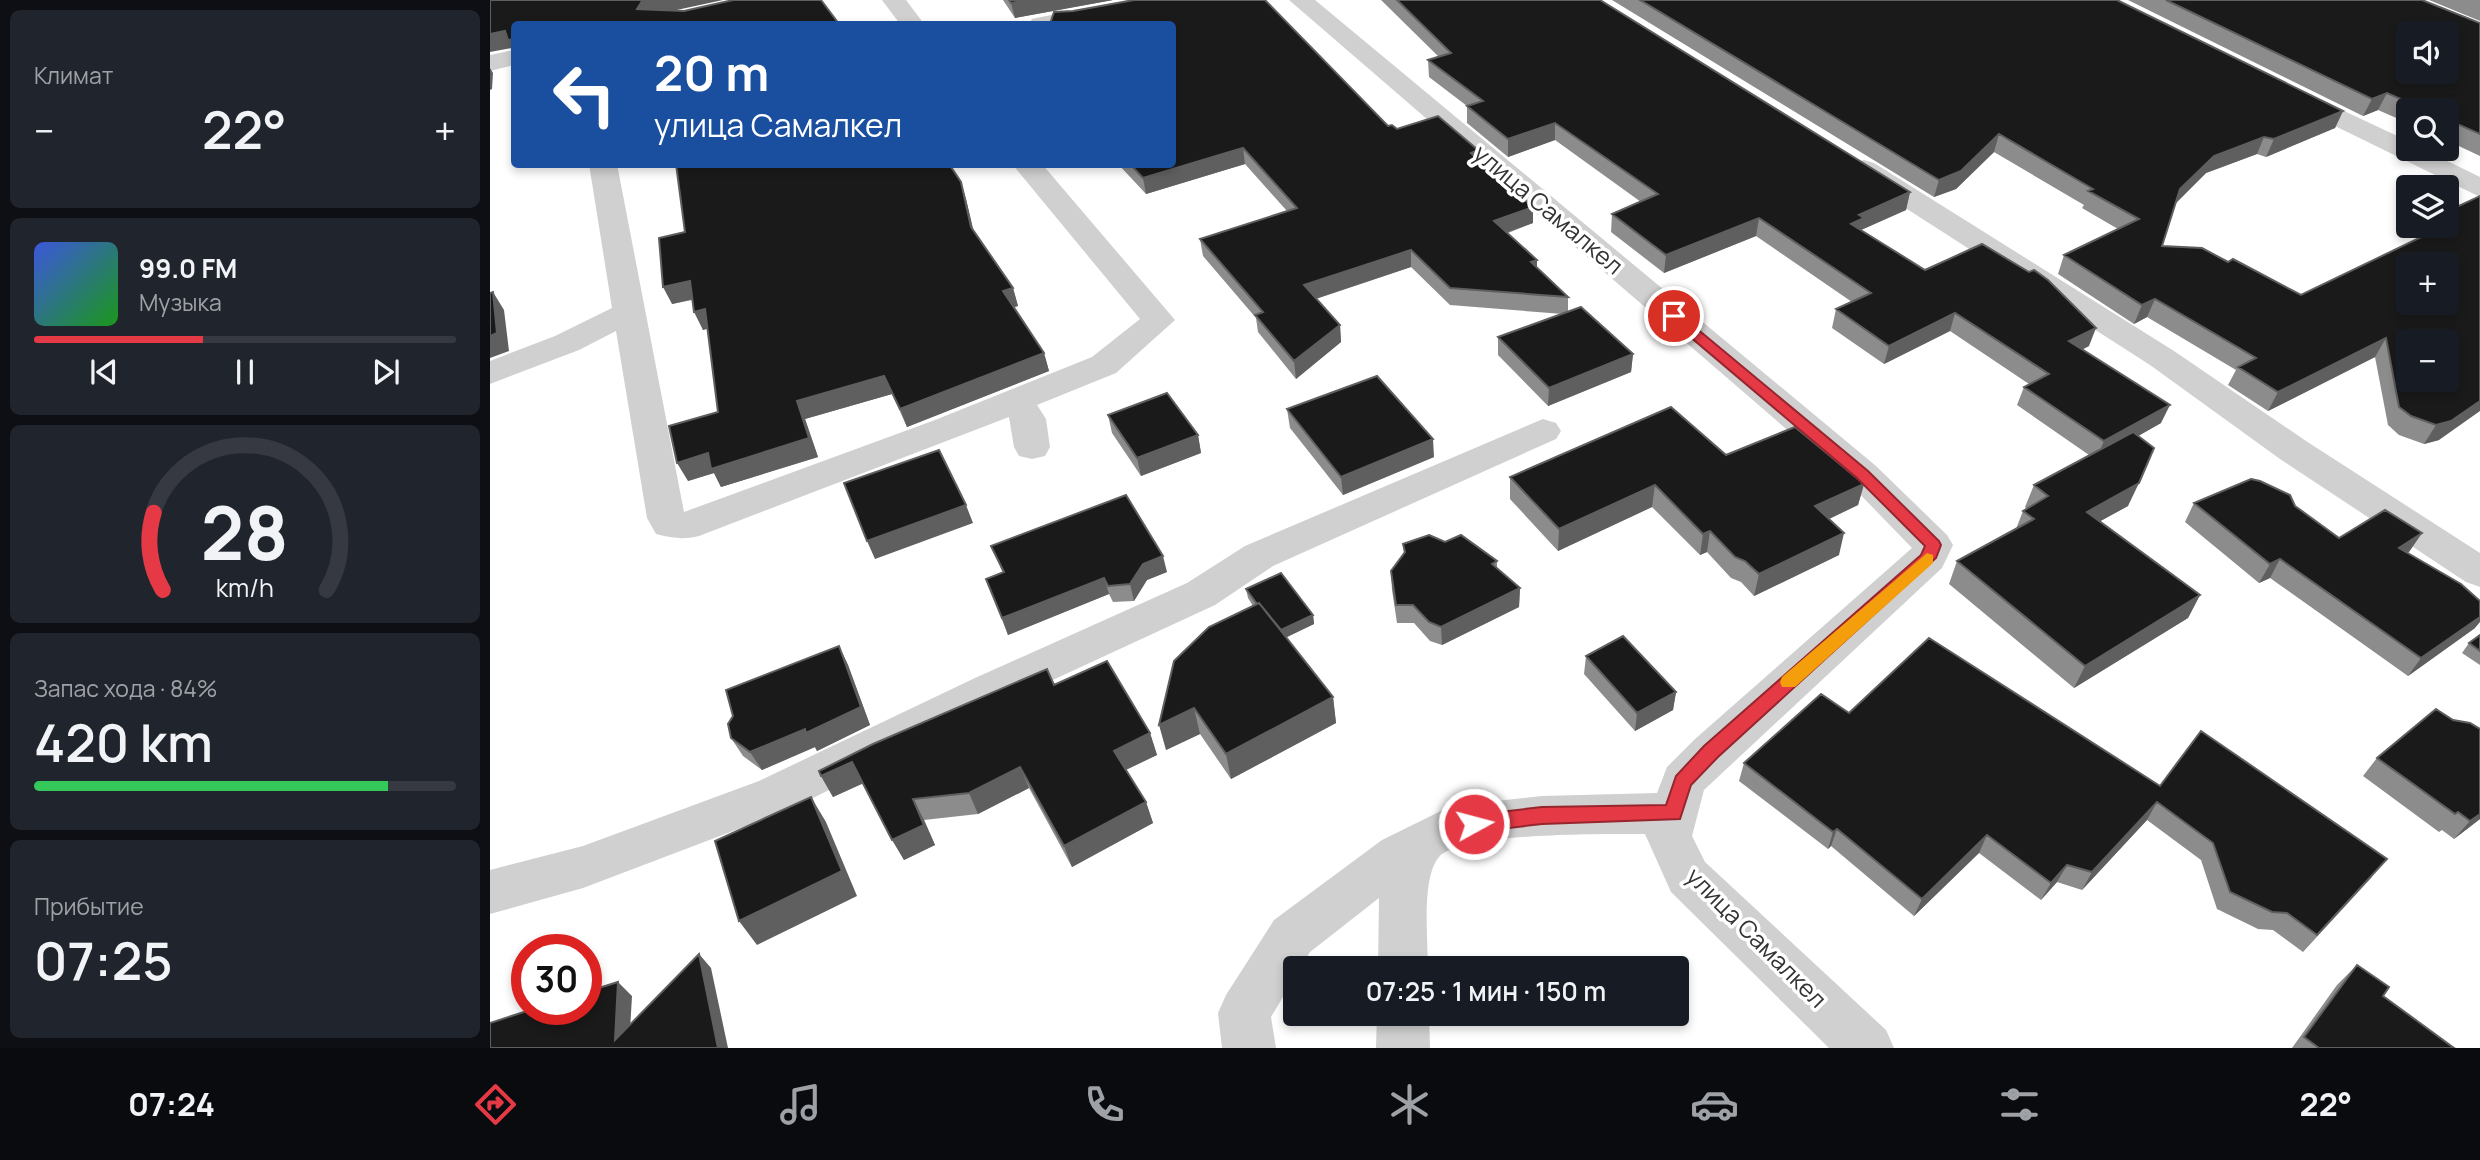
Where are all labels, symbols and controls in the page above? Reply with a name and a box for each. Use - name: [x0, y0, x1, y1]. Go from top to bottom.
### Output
- map controls: [2396, 21, 2459, 392]
- button: sound: [2396, 21, 2459, 84]
- text: 20 m: [654, 39, 769, 106]
- icon: left: [539, 49, 630, 140]
- text: Климат: [34, 59, 113, 91]
- text: 22°: [202, 94, 287, 165]
- button: search: [2396, 98, 2459, 161]
- text: улица Самалкел: [654, 103, 902, 147]
- text: −: [34, 104, 55, 156]
- text: +: [434, 104, 456, 156]
- street label: улица Самалкел: [1467, 136, 1631, 281]
- button: layers: [2396, 175, 2459, 238]
- text: 99.0 FM: [139, 250, 237, 286]
- button: +: [2396, 252, 2459, 315]
- text: Музыка: [139, 286, 222, 318]
- pin: [1644, 286, 1704, 346]
- icon: arrive: [1655, 297, 1693, 335]
- button: −: [2396, 329, 2459, 392]
- icon: previous: [85, 353, 123, 391]
- icon: pause: [226, 353, 264, 391]
- icon: next: [367, 353, 405, 391]
- text: 28: [201, 482, 289, 582]
- text: km/h: [216, 570, 274, 605]
- text: Запас хода · 84%: [34, 672, 218, 704]
- text: 420 km: [34, 707, 213, 778]
- position arrow: [1437, 787, 1511, 861]
- street label: улица Самалкел: [1680, 859, 1835, 1014]
- text: Прибытие: [34, 890, 144, 922]
- text: 07:25: [34, 925, 173, 996]
- speed limit sign: 30: [511, 934, 602, 1025]
- text: 07:25 · 1 мин · 150 m: [1366, 973, 1606, 1009]
- icon: directions: [471, 1080, 520, 1129]
- icon: music: [776, 1080, 825, 1129]
- icon: phone: [1080, 1080, 1129, 1129]
- icon: climate: [1385, 1080, 1434, 1129]
- icon: car: [1690, 1080, 1739, 1129]
- icon: filters: [1995, 1080, 2044, 1129]
- text: 07:24: [128, 1082, 215, 1126]
- text: 22°: [2300, 1082, 2352, 1126]

